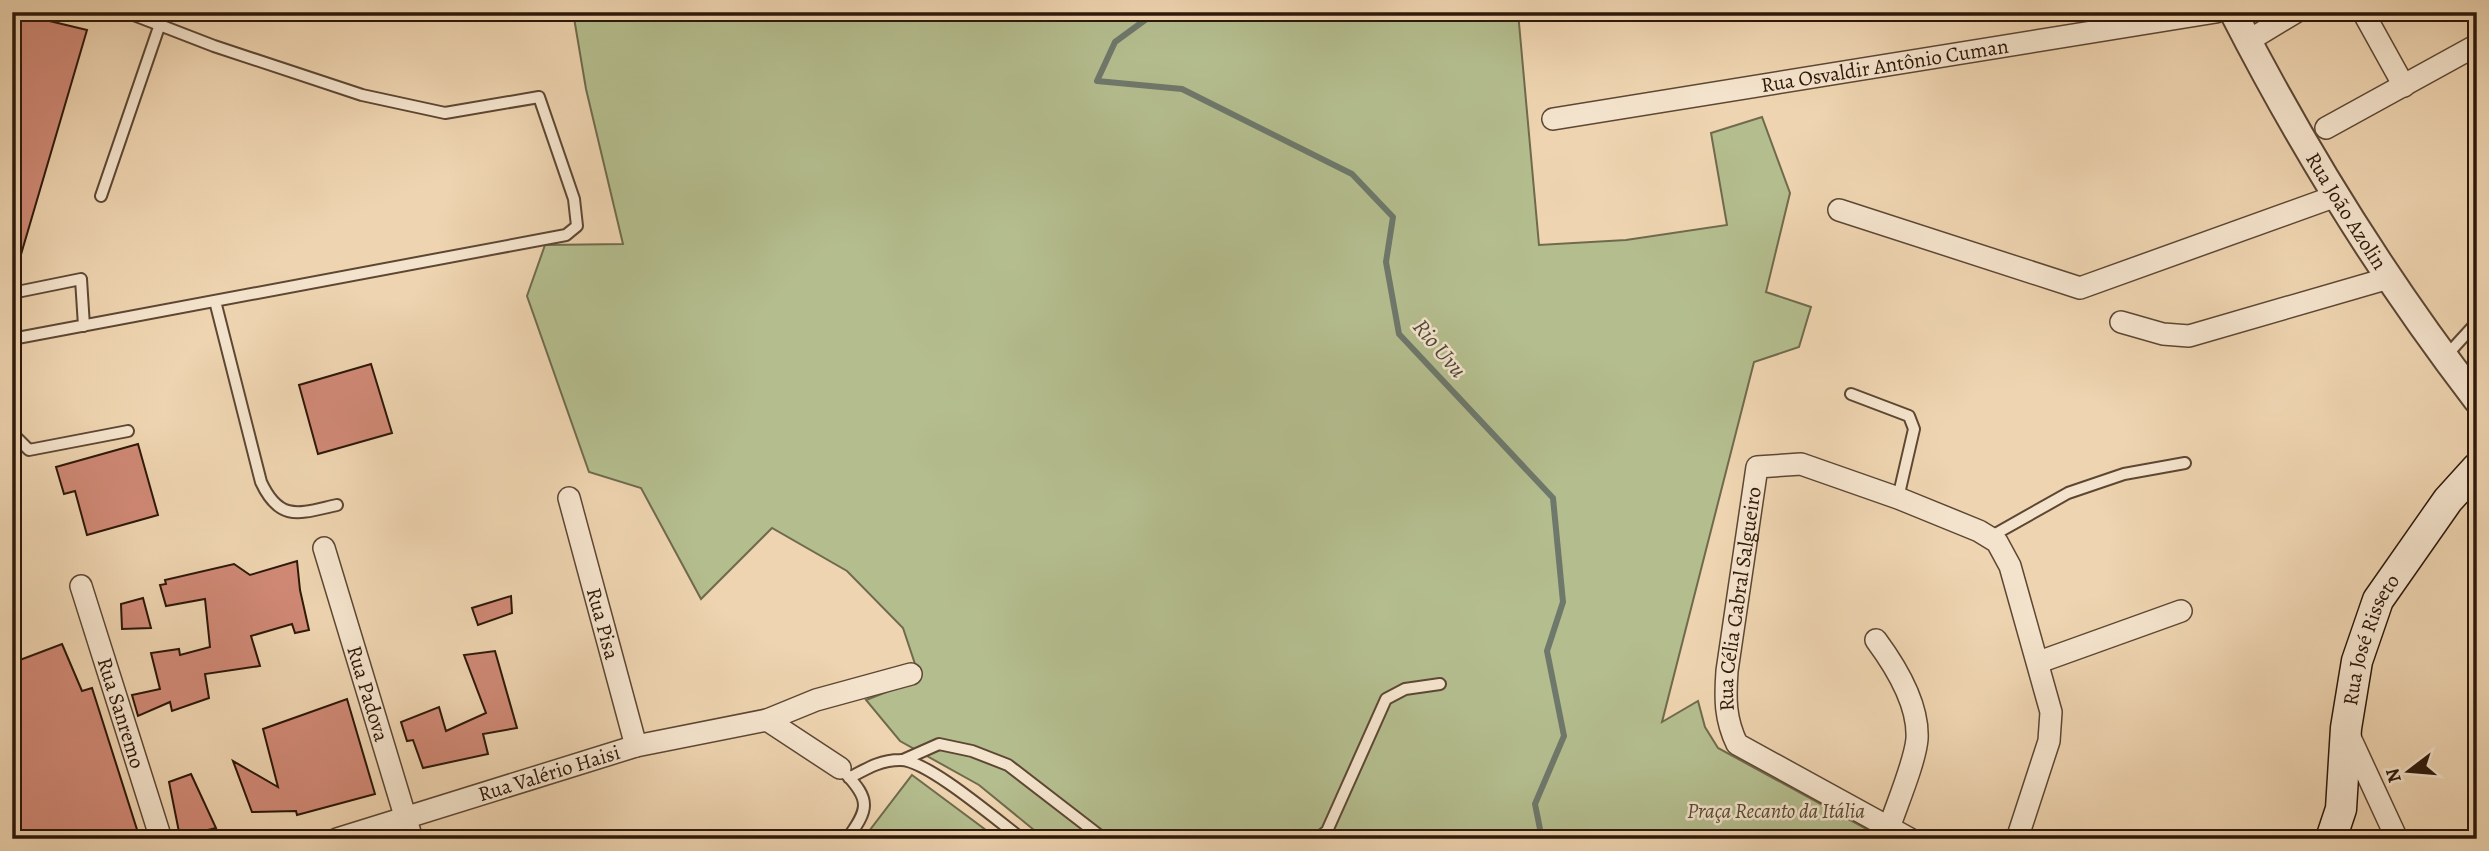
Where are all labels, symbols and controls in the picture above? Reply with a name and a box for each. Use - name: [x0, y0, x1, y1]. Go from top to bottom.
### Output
- street label: Rua Osvaldir Antônio Cuman: [1759, 32, 2010, 99]
- street label: Rua João Azolin: [2299, 147, 2394, 275]
- water label: Rio Uvu: [1406, 312, 1474, 385]
- street label: Rua Célia Cabral Salgueiro: [1712, 485, 1768, 712]
- street label: Rua José Risseto: [2336, 568, 2406, 708]
- street label: Rua Pisa: [580, 585, 626, 663]
- street label: Rua Padova: [340, 642, 396, 745]
- street label: Rua Sanremo: [90, 654, 152, 772]
- north arrow: [2374, 736, 2444, 806]
- street label: Rua Valério Haisi: [475, 738, 623, 808]
- text: N: [2379, 765, 2408, 786]
- park label: Praça Recanto da Itália: [1687, 797, 1865, 825]

